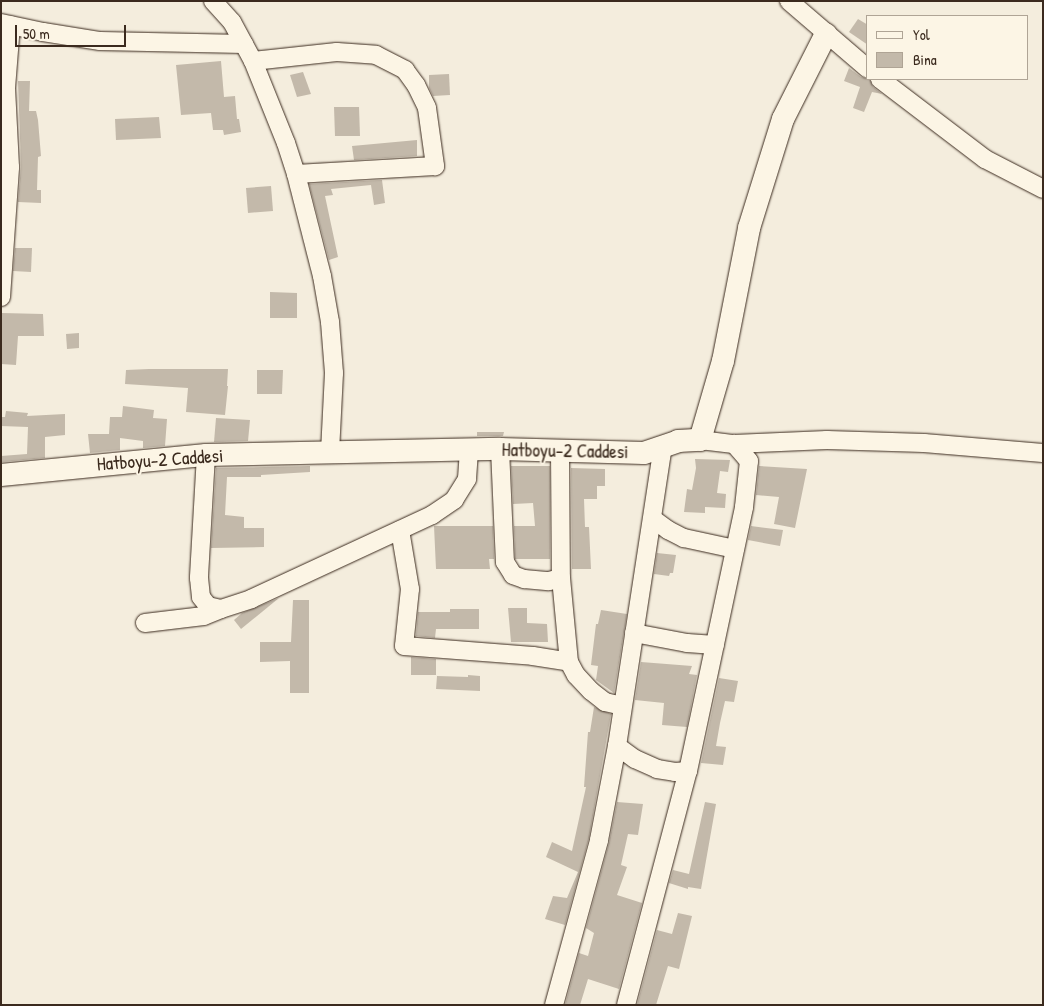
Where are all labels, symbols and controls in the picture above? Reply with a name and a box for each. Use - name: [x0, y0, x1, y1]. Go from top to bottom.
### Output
- scale bar: [18, 15, 129, 47]
- legend: [866, 15, 1029, 80]
- text: 50 m: [23, 23, 50, 44]
- text: Yol: [913, 24, 930, 45]
- text: Bina: [913, 49, 937, 70]
- street label: Hatboyu-2 Caddesi: [501, 438, 629, 464]
- street label: Hatboyu-2 Caddesi: [96, 444, 224, 476]

